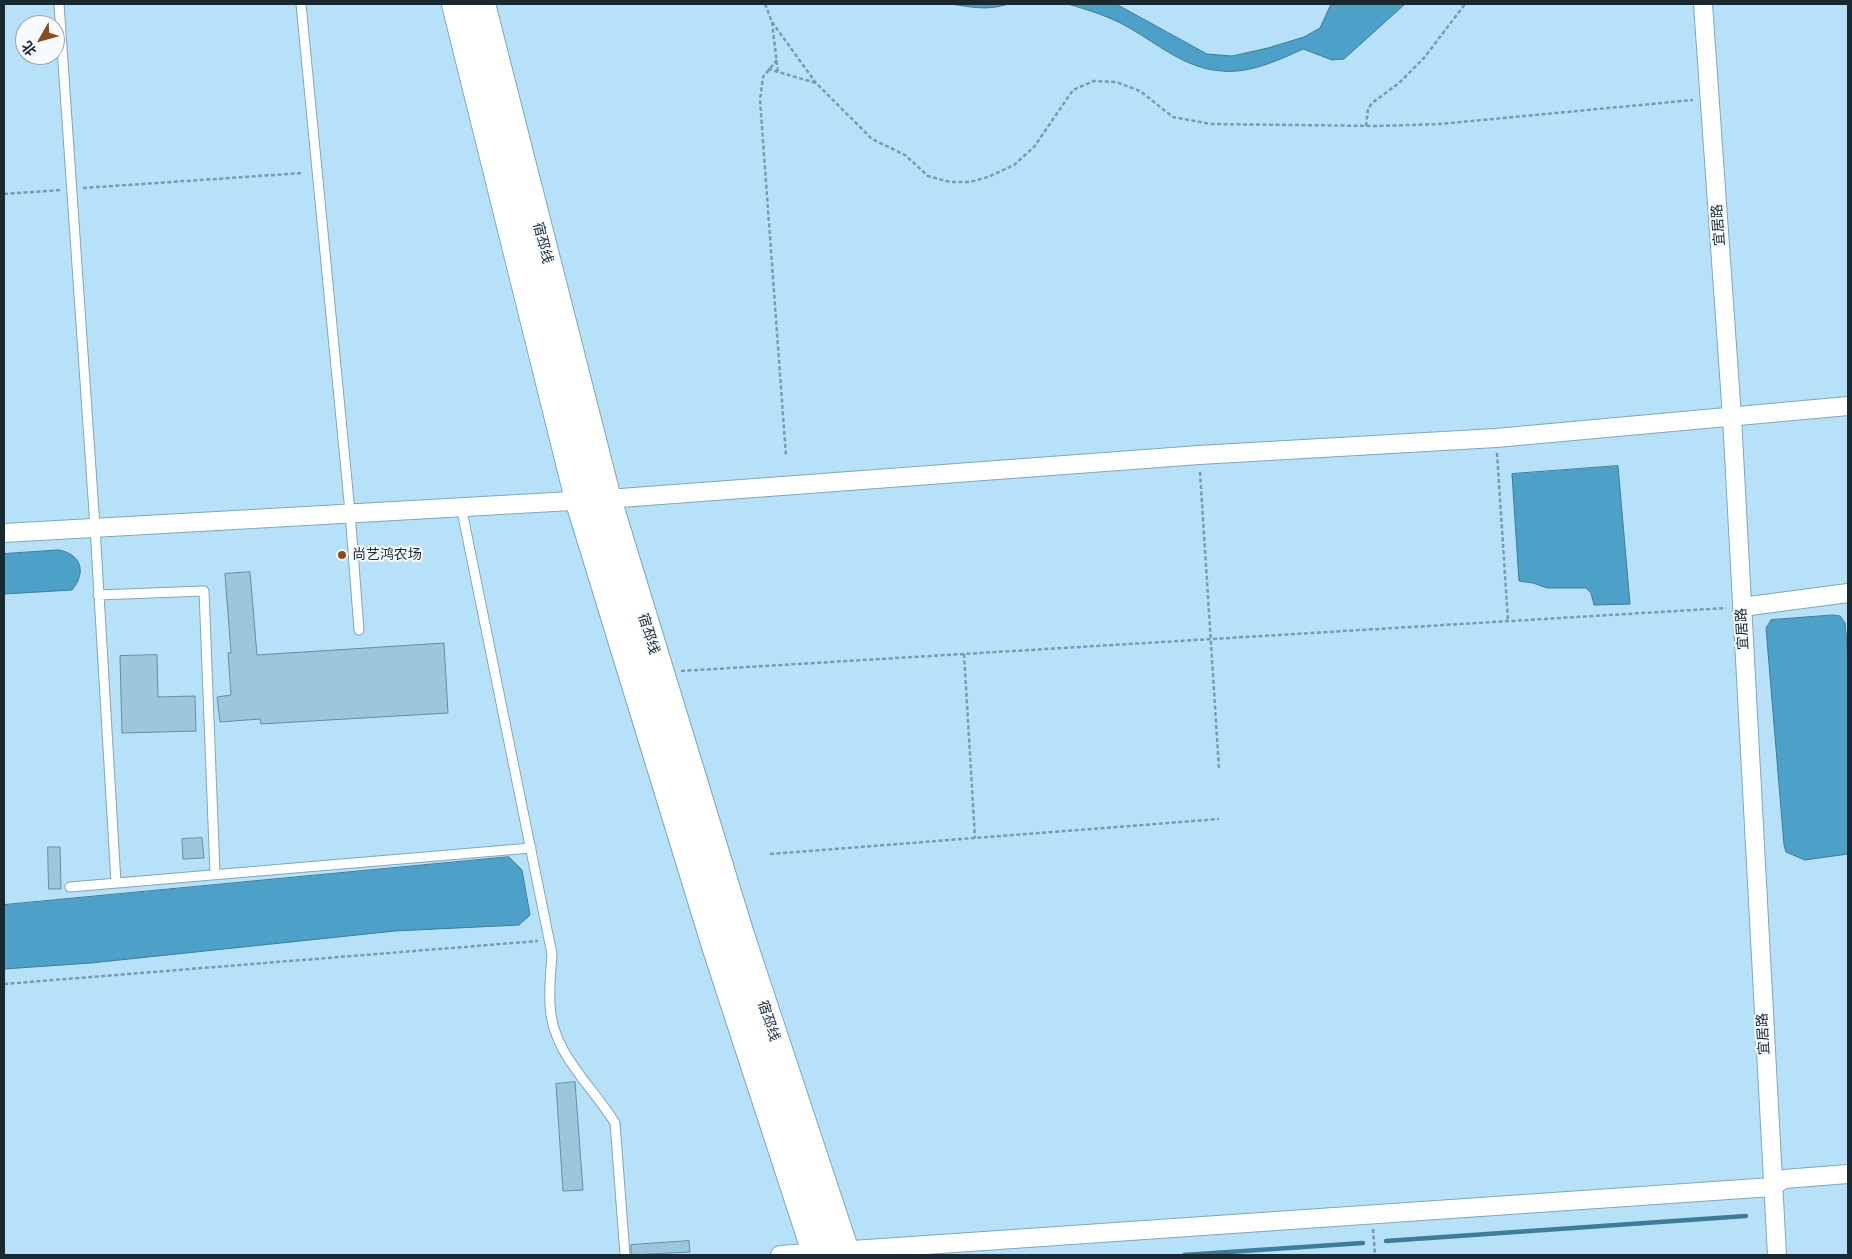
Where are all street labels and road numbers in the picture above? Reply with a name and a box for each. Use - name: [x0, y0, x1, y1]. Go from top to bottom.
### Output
- street label: 宜居路: [1709, 203, 1729, 247]
- street label: 宿邳线: [529, 221, 555, 265]
- street label: 宜居路: [1734, 608, 1752, 650]
- street label: 宿邳线: [634, 611, 662, 657]
- street label: 宿邳线: [754, 998, 782, 1044]
- street label: 宜居路: [1755, 1013, 1773, 1055]

